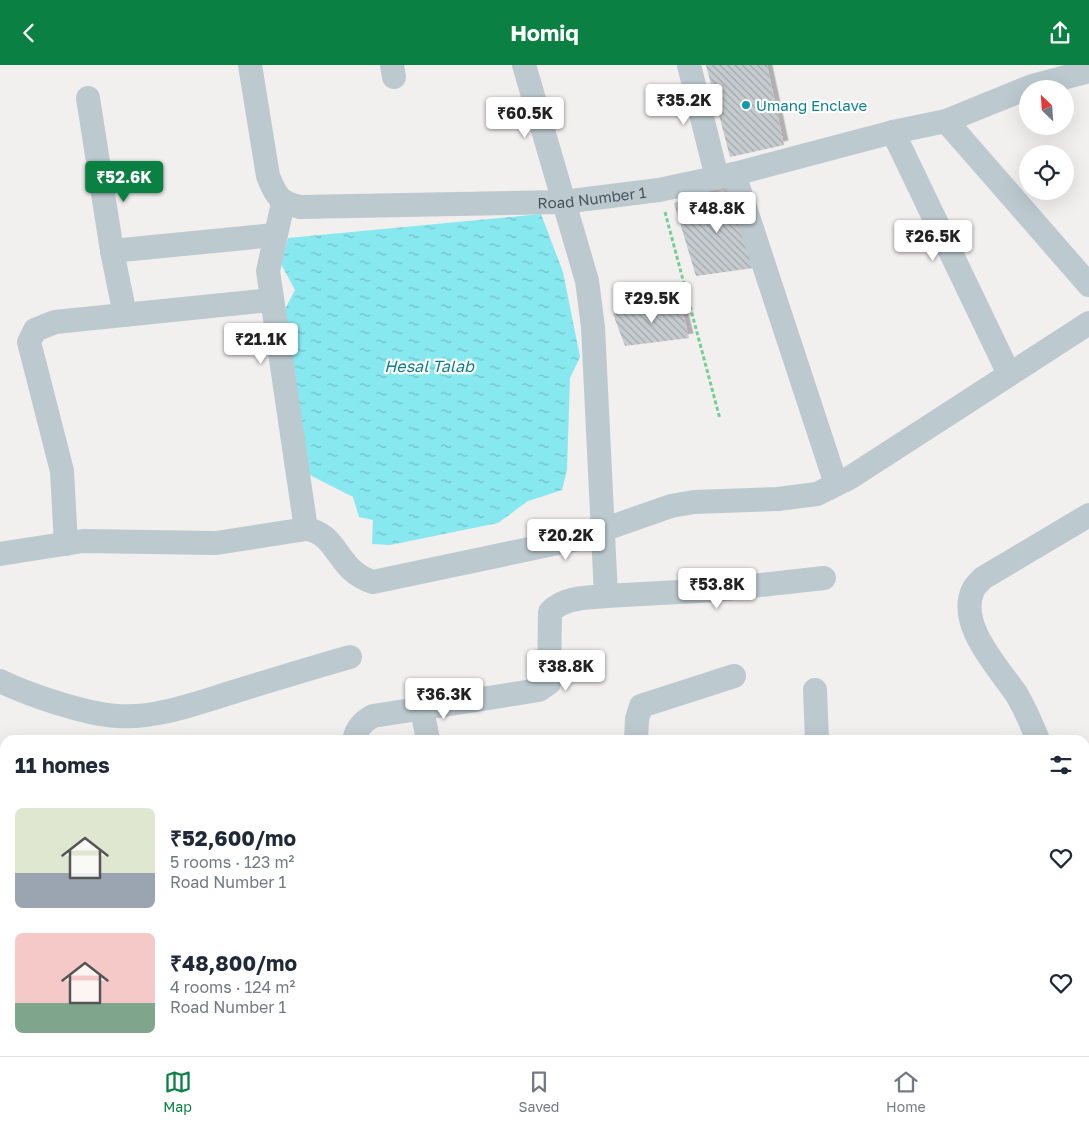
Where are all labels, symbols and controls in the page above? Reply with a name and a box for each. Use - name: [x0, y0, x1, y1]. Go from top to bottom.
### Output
- icon: back: [15, 19, 43, 47]
- text: Homiq: [510, 19, 579, 46]
- icon: share: [1046, 19, 1074, 47]
- north arrow: [1019, 80, 1074, 135]
- map controls: [1019, 80, 1074, 200]
- pin: ₹35.2K: [643, 83, 725, 126]
- text: ₹35.2K: [656, 90, 712, 110]
- place label: Umang Enclave: [756, 96, 868, 114]
- pin: ₹60.5K: [484, 97, 566, 139]
- marker: Umang Enclave: [740, 99, 752, 111]
- text: ₹60.5K: [497, 103, 553, 123]
- button: locate: [1019, 145, 1074, 200]
- pin: ₹52.6K: [83, 161, 165, 203]
- text: ₹52.6K: [96, 167, 152, 187]
- street label: Road Number 1: [537, 183, 647, 211]
- pin: ₹48.8K: [676, 191, 758, 234]
- text: ₹48.8K: [689, 198, 745, 218]
- pin: ₹26.5K: [892, 219, 974, 262]
- text: ₹26.5K: [905, 226, 961, 246]
- pin: ₹29.5K: [611, 281, 693, 324]
- text: ₹29.5K: [624, 288, 680, 308]
- pin: ₹21.1K: [220, 323, 302, 365]
- text: ₹21.1K: [235, 329, 287, 349]
- water label: Hesal Talab: [384, 356, 475, 376]
- pin: ₹20.2K: [525, 519, 607, 561]
- text: ₹20.2K: [538, 525, 594, 545]
- pin: ₹53.8K: [676, 567, 758, 610]
- text: ₹53.8K: [689, 574, 745, 594]
- pin: ₹38.8K: [525, 649, 607, 692]
- text: ₹38.8K: [538, 656, 594, 676]
- pin: ₹36.3K: [403, 677, 485, 720]
- text: ₹36.3K: [416, 684, 472, 704]
- icon: filters: [1047, 751, 1075, 779]
- text: 11 homes: [15, 752, 110, 778]
- text: ₹52,600/mo: [170, 825, 296, 851]
- icon: home: [55, 828, 115, 888]
- icon: heart: [1047, 844, 1075, 872]
- text: 5 rooms · 123 m²: [170, 852, 294, 872]
- text: Road Number 1: [170, 872, 286, 892]
- text: ₹48,800/mo: [170, 950, 297, 976]
- icon: home: [55, 953, 115, 1013]
- icon: heart: [1047, 969, 1075, 997]
- text: 4 rooms · 124 m²: [170, 977, 295, 997]
- text: Road Number 1: [170, 997, 286, 1017]
- tab: Map: [163, 1068, 192, 1115]
- tab: Saved: [519, 1068, 559, 1115]
- tab: Home: [886, 1068, 926, 1115]

